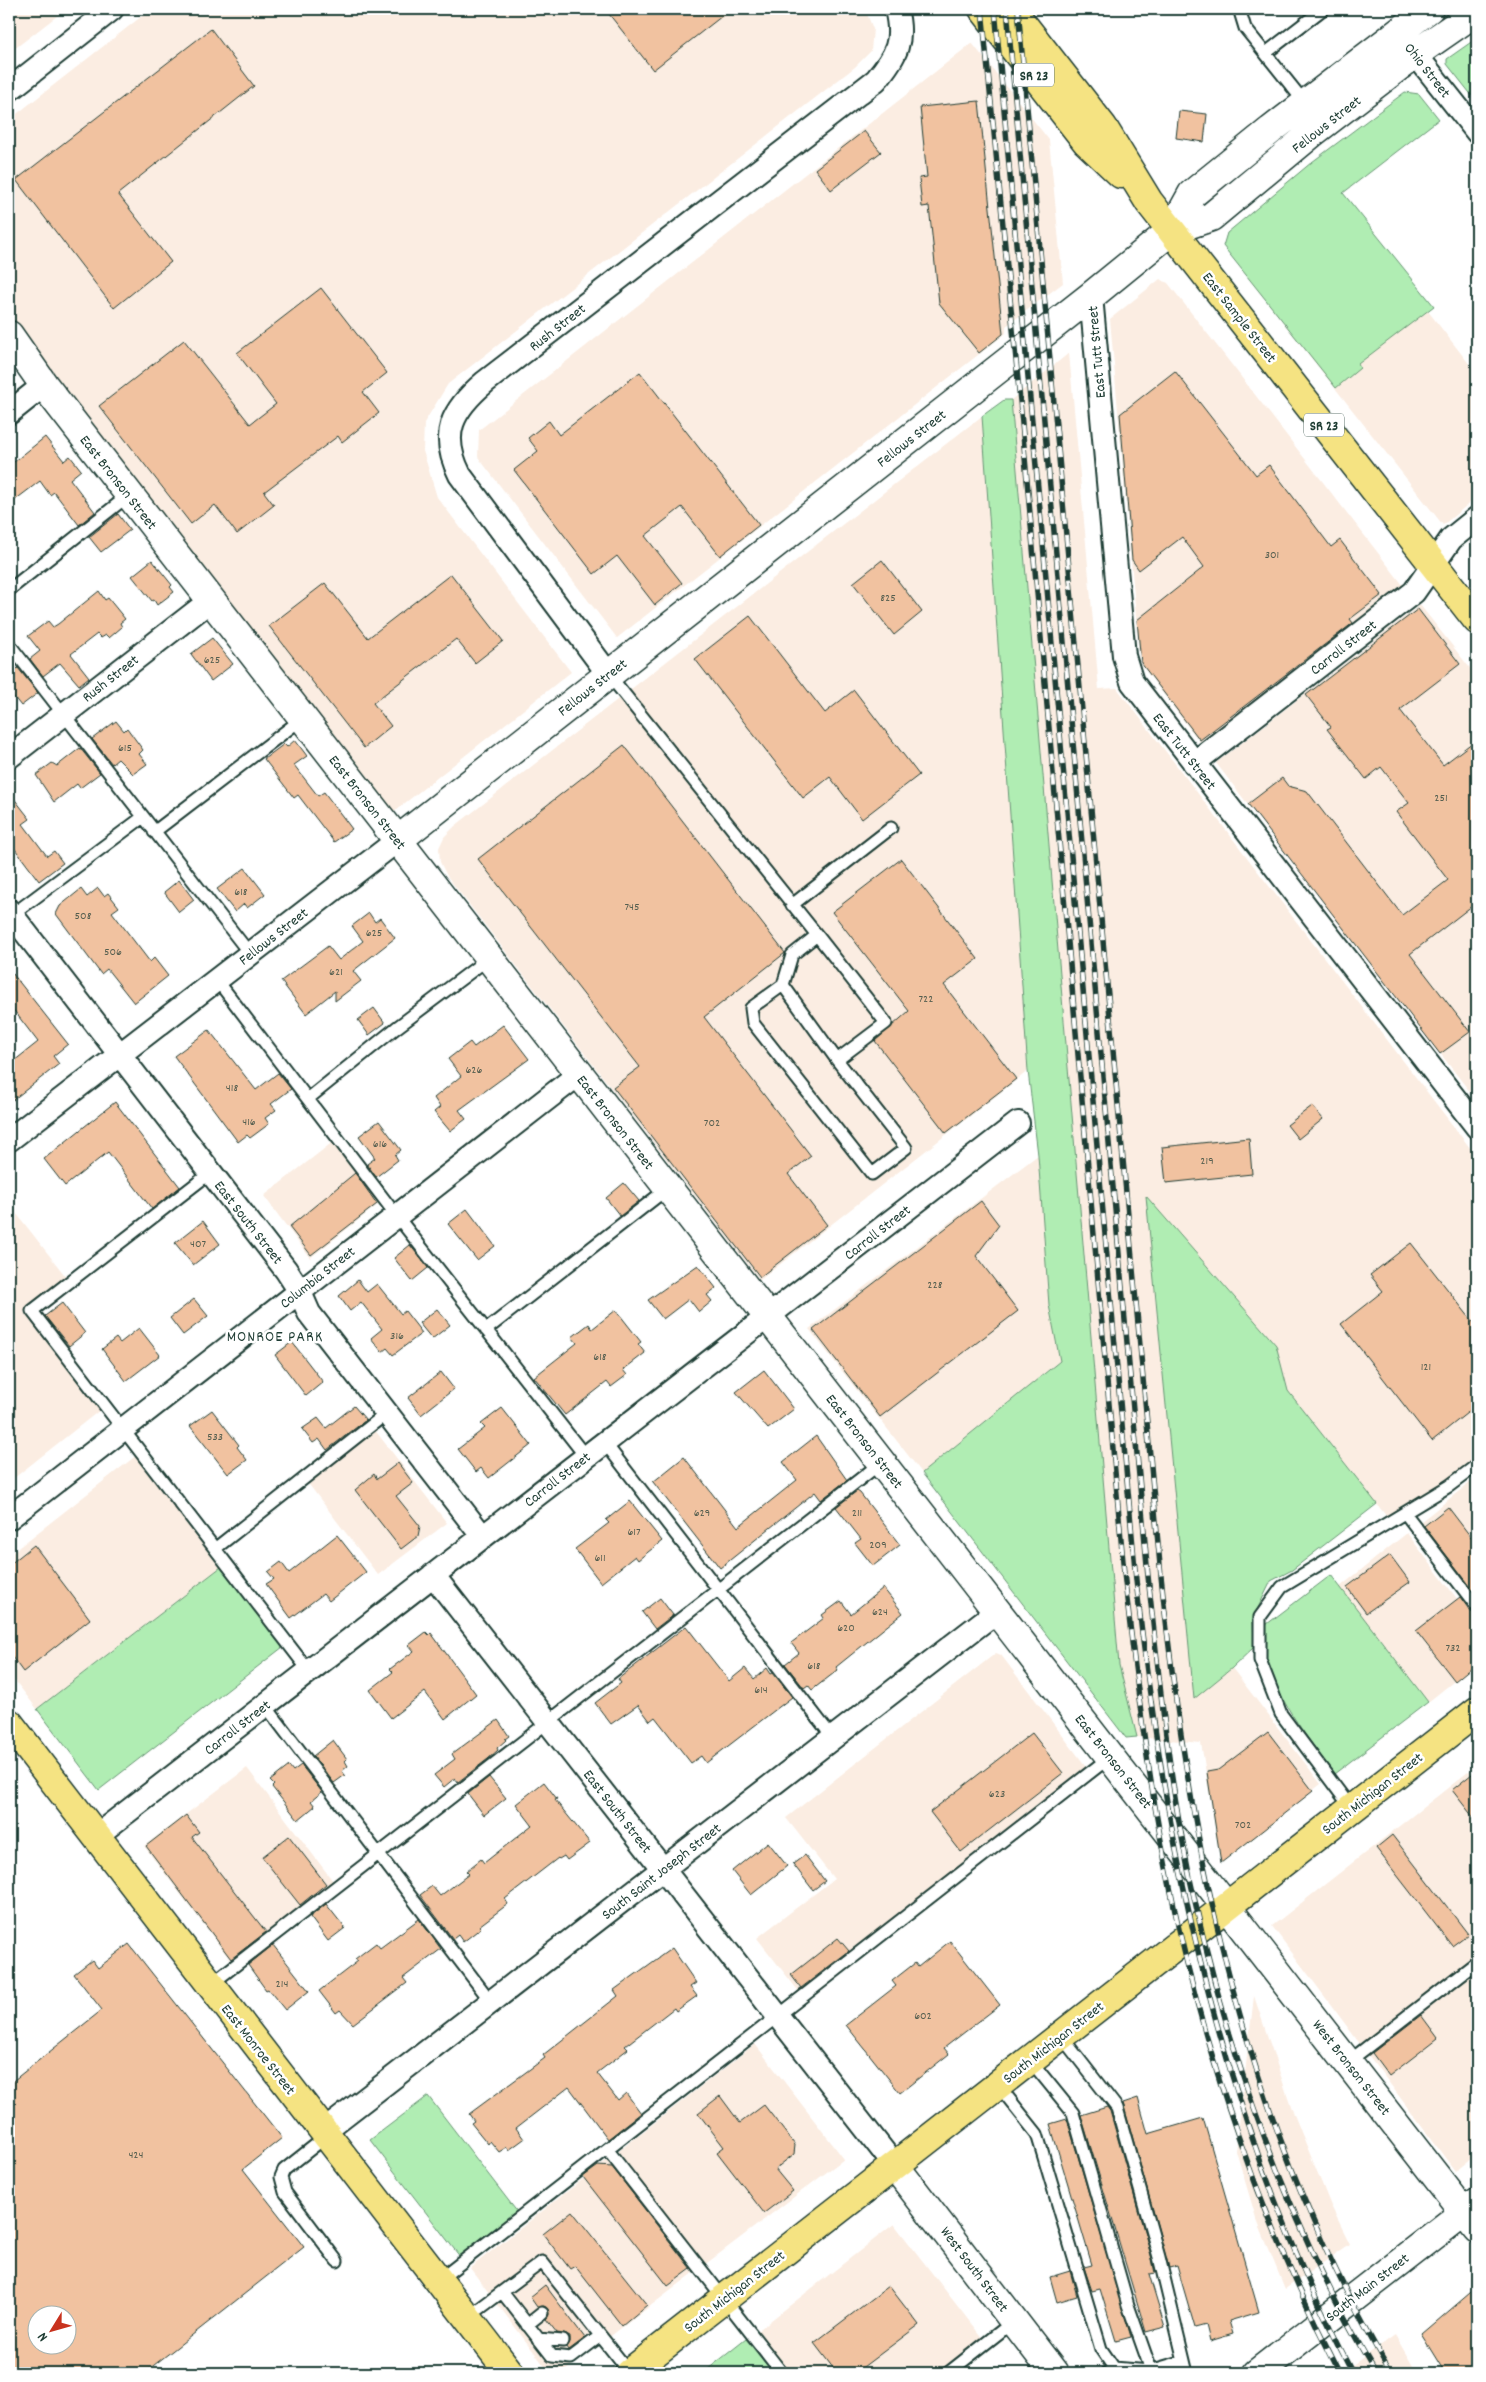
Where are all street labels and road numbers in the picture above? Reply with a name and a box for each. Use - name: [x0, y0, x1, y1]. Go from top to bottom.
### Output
- street label: Ohio Street: [1398, 39, 1455, 104]
- road number: SR 23: [1014, 64, 1054, 86]
- street label: Fellows Street: [1288, 91, 1367, 160]
- street label: East Sample Street: [1196, 268, 1281, 369]
- street label: Rush Street: [525, 299, 592, 358]
- street label: East Tutt Street: [1083, 304, 1113, 399]
- street label: Fellows Street: [873, 405, 952, 474]
- road number: SR 23: [1304, 414, 1344, 436]
- street label: East Bronson Street: [73, 431, 162, 536]
- street label: Carroll Street: [1306, 615, 1383, 682]
- street label: Rush Street: [78, 650, 145, 709]
- street label: Fellows Street: [554, 654, 633, 723]
- street label: East Tutt Street: [1146, 709, 1221, 796]
- street label: East Bronson Street: [322, 751, 411, 856]
- street label: Fellows Street: [235, 903, 314, 972]
- street label: East Bronson Street: [570, 1071, 659, 1176]
- street label: East South Street: [208, 1177, 288, 1270]
- street label: Carroll Street: [840, 1200, 917, 1267]
- street label: Columbia Street: [276, 1242, 361, 1315]
- street label: East Bronson Street: [819, 1390, 908, 1495]
- street label: Carroll Street: [520, 1447, 597, 1514]
- street label: Carroll Street: [200, 1695, 277, 1762]
- street label: East Bronson Street: [1068, 1710, 1157, 1815]
- street label: South Michigan Street: [1318, 1748, 1429, 1841]
- street label: East South Street: [577, 1766, 657, 1859]
- street label: South Saint Joseph Street: [598, 1818, 727, 1926]
- street label: South Michigan Street: [999, 1997, 1110, 2090]
- street label: East Monroe Street: [215, 2000, 300, 2101]
- street label: West Bronson Street: [1306, 2016, 1395, 2121]
- street label: West South Street: [934, 2223, 1013, 2318]
- street label: South Michigan Street: [680, 2246, 791, 2339]
- street label: South Main Street: [1322, 2249, 1415, 2328]

